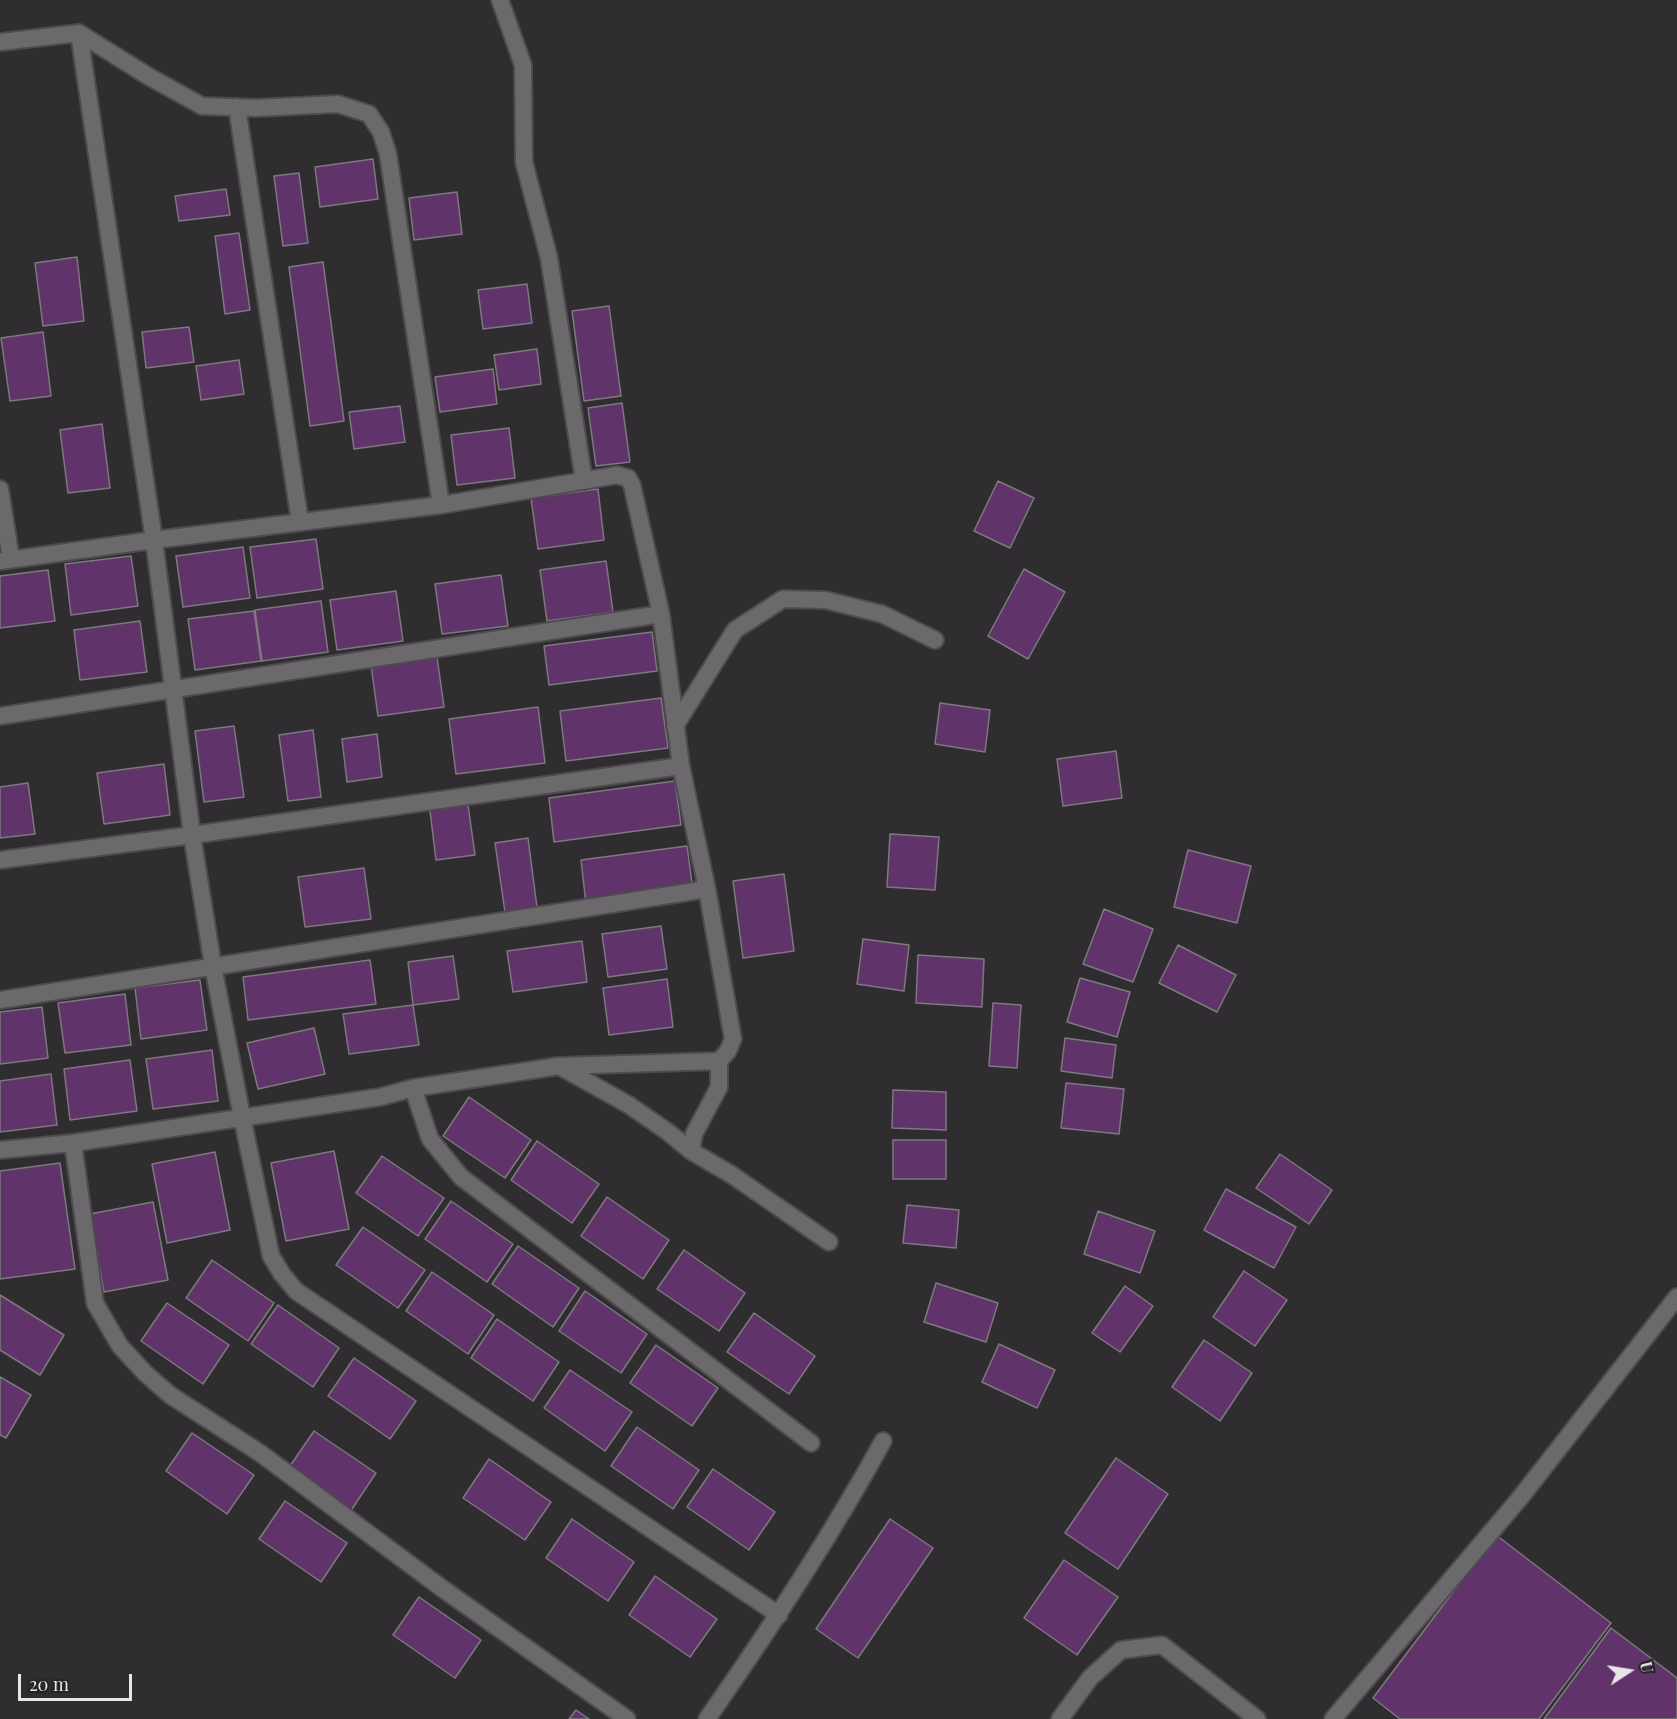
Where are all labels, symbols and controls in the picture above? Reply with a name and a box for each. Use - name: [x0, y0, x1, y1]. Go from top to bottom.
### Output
- north arrow: [1599, 1641, 1659, 1701]
- text: U: [1636, 1660, 1659, 1675]
- scale bar: [21, 1662, 135, 1700]
- text: 20 m: [29, 1672, 69, 1696]

